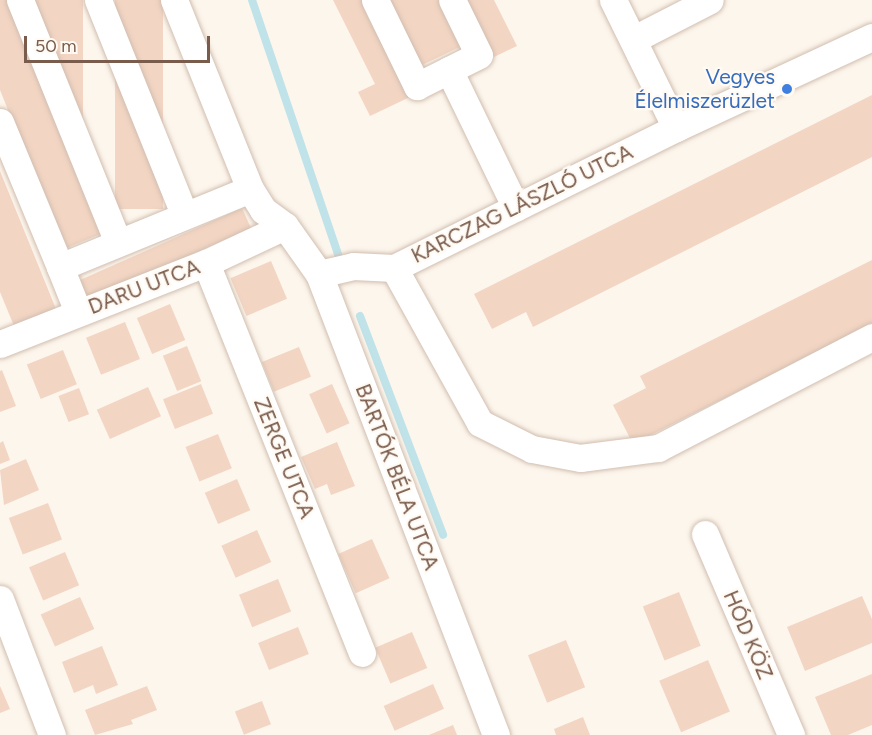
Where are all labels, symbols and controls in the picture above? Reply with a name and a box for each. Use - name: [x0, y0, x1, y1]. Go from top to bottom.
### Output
- scale bar: [27, 24, 213, 62]
- text: 50 m: [35, 35, 77, 57]
- place label: Vegyes Élelmiszerüzlet: [634, 64, 775, 114]
- marker: Vegyes Élelmiszerüzlet: [780, 82, 794, 96]
- street label: KARCZAG LÁSZLÓ UTCA: [407, 139, 637, 269]
- street label: DARU UTCA: [85, 254, 203, 320]
- street label: BARTÓK BÉLA UTCA: [350, 380, 444, 574]
- street label: ZERGE UTCA: [248, 394, 320, 522]
- street label: HÓD KÖZ: [718, 587, 778, 683]

